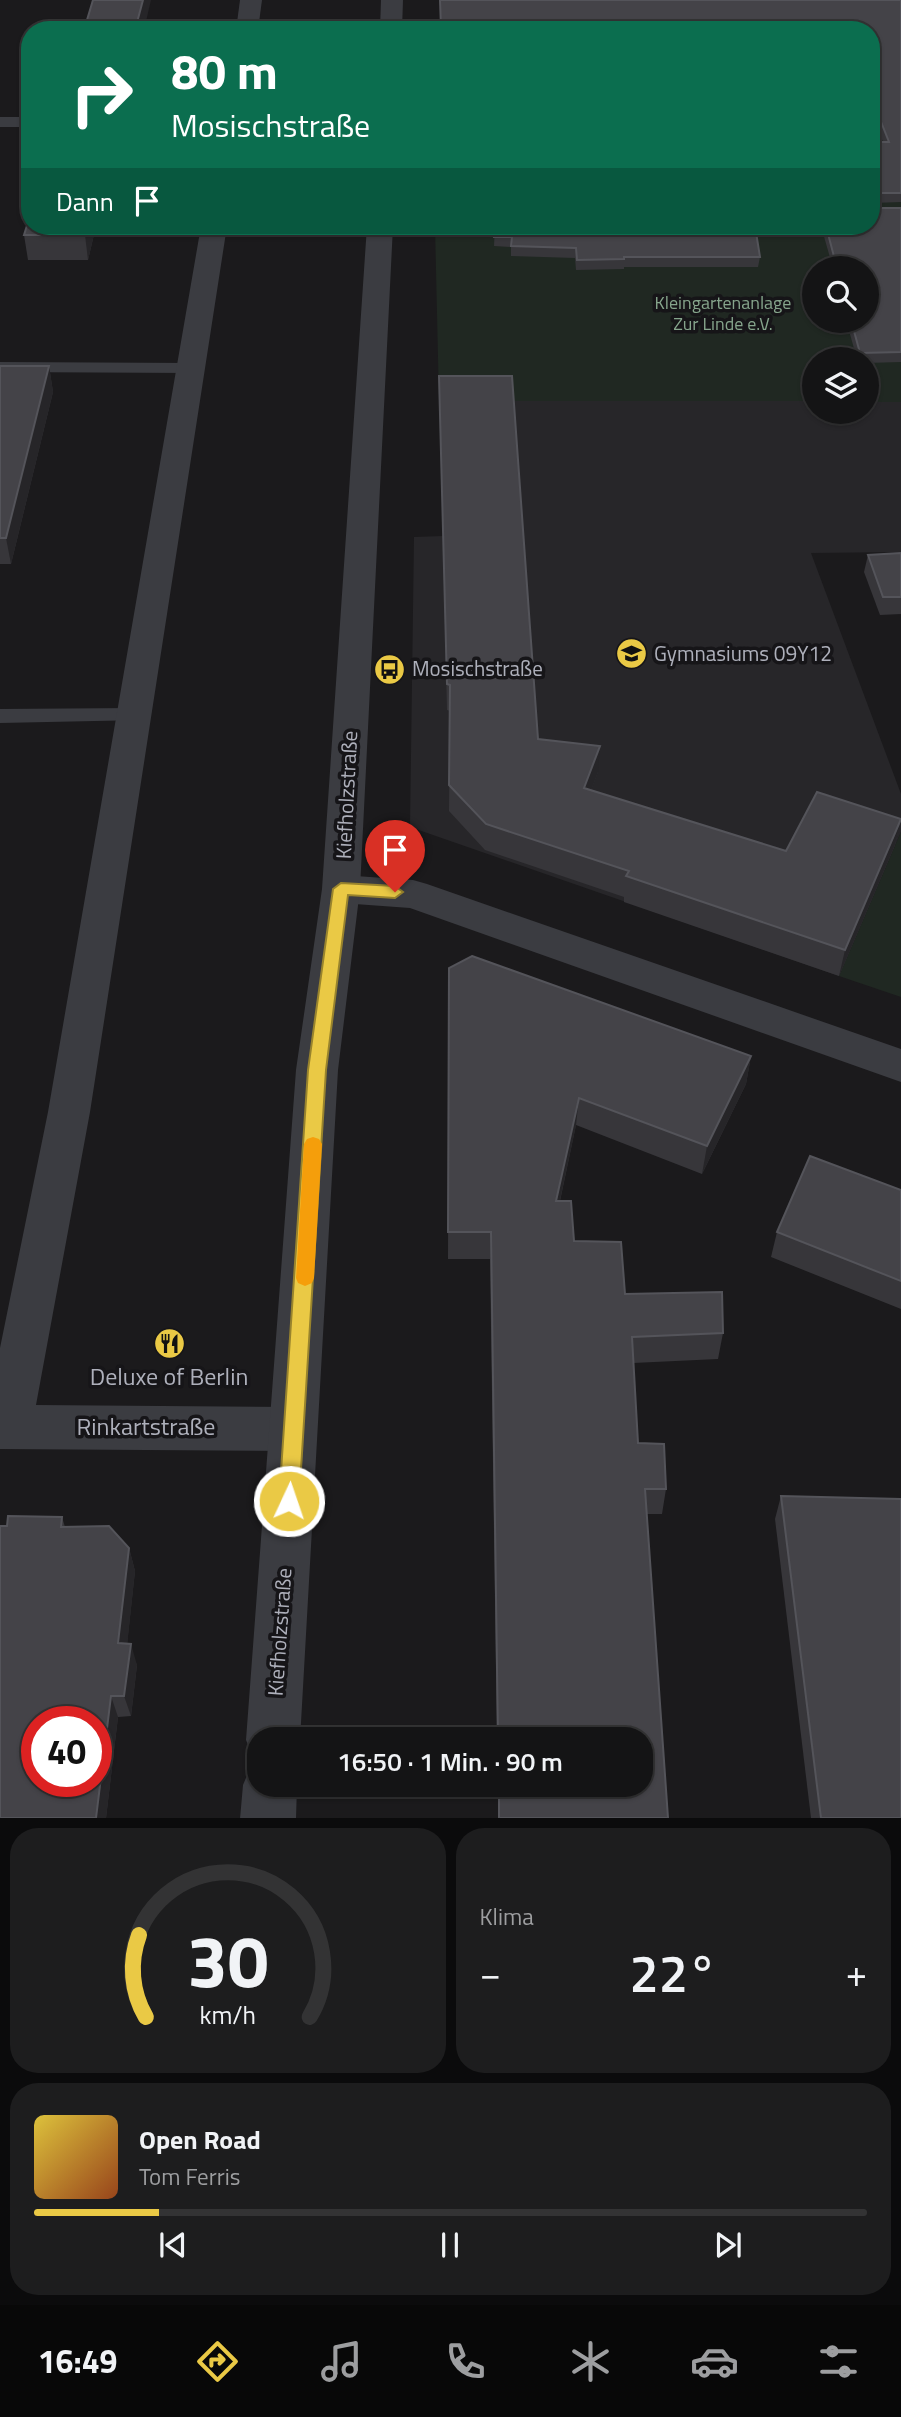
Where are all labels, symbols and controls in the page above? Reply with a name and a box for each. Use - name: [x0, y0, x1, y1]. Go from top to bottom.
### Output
- text: 80 m: [171, 33, 278, 108]
- icon: right: [56, 49, 147, 140]
- text: Mosischstraße: [171, 101, 370, 149]
- text: Dann: [56, 182, 114, 221]
- icon: arrive: [128, 182, 166, 220]
- map controls: [802, 256, 879, 424]
- button: search: [802, 256, 879, 333]
- park label: Kleingartenanlage Zur Linde e.V.: [655, 289, 791, 337]
- button: layers: [802, 347, 879, 424]
- school or university icon: Gymnasiums 09Y12: [614, 637, 648, 671]
- place label: Gymnasiums 09Y12: [654, 637, 832, 669]
- bus stop icon: Mosischstraße: [372, 652, 406, 686]
- place label: Mosischstraße: [412, 652, 543, 684]
- street label: Kiefholzstraße: [327, 730, 365, 860]
- pin: [365, 820, 425, 892]
- icon: arrive: [376, 831, 414, 869]
- restaurant icon: Deluxe of Berlin: [152, 1326, 186, 1360]
- place label: Deluxe of Berlin: [90, 1358, 248, 1394]
- street label: Rinkartstraße: [77, 1408, 215, 1444]
- position arrow: [252, 1464, 326, 1538]
- street label: Kiefholzstraße: [259, 1567, 299, 1697]
- speed limit sign: 40: [21, 1706, 112, 1797]
- text: 16:50 · 1 Min. · 90 m: [337, 1742, 563, 1781]
- text: Klima: [480, 1899, 534, 1934]
- text: 30: [187, 1905, 269, 2015]
- text: 22°: [630, 1933, 717, 2012]
- text: −: [480, 1944, 501, 2002]
- text: +: [846, 1944, 867, 2002]
- text: km/h: [199, 1995, 256, 2033]
- text: Open Road: [139, 2120, 261, 2159]
- text: Tom Ferris: [139, 2159, 240, 2194]
- icon: previous: [154, 2226, 192, 2264]
- icon: pause: [431, 2226, 469, 2264]
- icon: next: [709, 2226, 747, 2264]
- text: 16:49: [38, 2337, 118, 2385]
- icon: directions: [193, 2337, 242, 2386]
- icon: music: [317, 2337, 366, 2386]
- icon: phone: [441, 2337, 490, 2386]
- icon: climate: [566, 2337, 615, 2386]
- icon: car: [690, 2337, 739, 2386]
- icon: filters: [814, 2337, 863, 2386]

